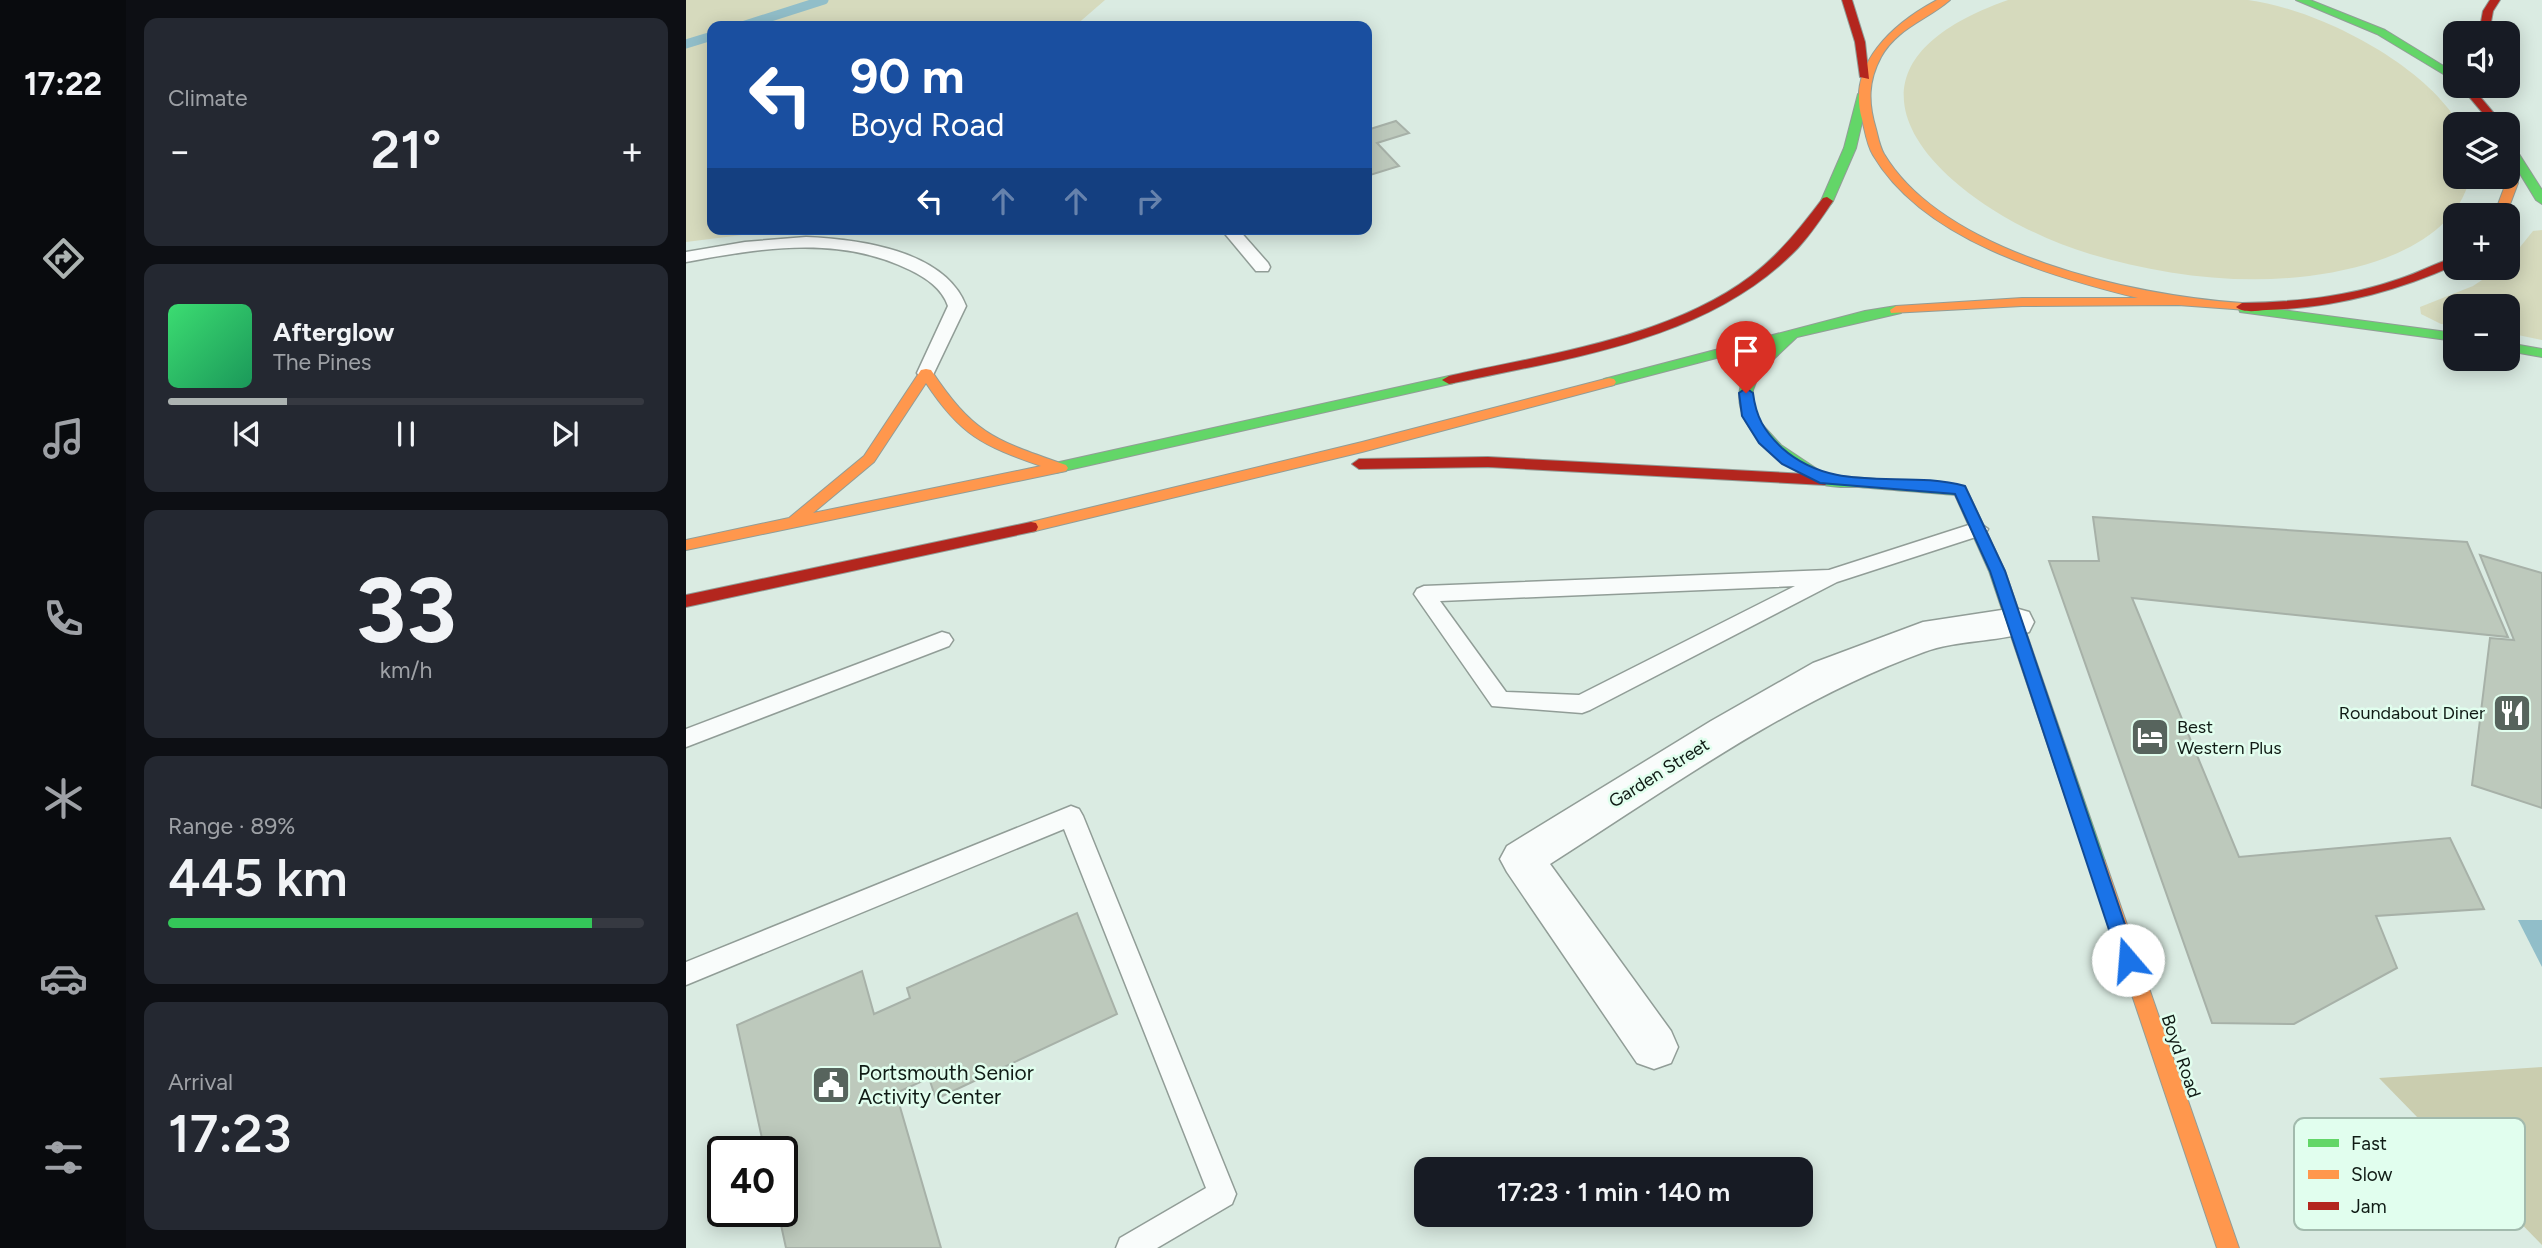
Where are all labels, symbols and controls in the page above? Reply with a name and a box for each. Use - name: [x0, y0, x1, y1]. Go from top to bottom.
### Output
- map controls: [2443, 21, 2520, 371]
- button: sound: [2443, 21, 2520, 98]
- text: 90 m: [850, 46, 965, 105]
- icon: left: [735, 49, 826, 140]
- text: 17:22: [24, 65, 102, 103]
- text: Climate: [168, 84, 247, 112]
- text: Boyd Road: [850, 106, 1004, 144]
- button: layers: [2443, 112, 2520, 189]
- text: 21°: [371, 119, 441, 181]
- text: −: [168, 128, 192, 174]
- text: +: [620, 128, 644, 174]
- icon: left: [911, 182, 949, 220]
- icon: ahead: [984, 182, 1022, 220]
- icon: ahead: [1057, 182, 1095, 220]
- icon: right: [1130, 182, 1168, 220]
- button: +: [2443, 203, 2520, 280]
- icon: directions: [39, 234, 88, 283]
- button: −: [2443, 294, 2520, 371]
- text: Afterglow: [273, 316, 395, 348]
- pin: [1716, 321, 1776, 393]
- icon: arrive: [1727, 332, 1765, 370]
- text: The Pines: [273, 348, 372, 376]
- icon: music: [39, 414, 88, 463]
- icon: previous: [228, 415, 266, 453]
- icon: pause: [387, 415, 425, 453]
- icon: next: [546, 415, 584, 453]
- text: 33: [355, 556, 457, 665]
- icon: phone: [39, 594, 88, 643]
- text: km/h: [380, 656, 432, 684]
- restaurant icon: Roundabout Diner: [2491, 692, 2533, 734]
- place label: Roundabout Diner: [2339, 702, 2485, 724]
- hotel icon: Best Western Plus: [2129, 716, 2171, 758]
- place label: Best Western Plus: [2177, 716, 2282, 759]
- street label: Garden Street: [1605, 733, 1713, 813]
- icon: climate: [39, 774, 88, 823]
- text: Range · 89%: [168, 812, 295, 840]
- text: 445 km: [168, 847, 348, 909]
- position arrow: [2091, 923, 2165, 997]
- icon: car: [39, 954, 88, 1003]
- street label: Boyd Road: [2156, 1011, 2206, 1101]
- place label: Portsmouth Senior Activity Center: [858, 1060, 1034, 1109]
- public building icon: Portsmouth Senior Activity Center: [810, 1064, 852, 1106]
- text: Arrival: [168, 1068, 233, 1096]
- text: 17:23: [168, 1103, 291, 1165]
- legend: [2294, 1118, 2525, 1230]
- text: Fast: [2351, 1132, 2387, 1155]
- icon: filters: [39, 1133, 88, 1182]
- speed limit sign: 40: [707, 1136, 798, 1227]
- text: Slow: [2351, 1163, 2393, 1186]
- text: 17:23 · 1 min · 140 m: [1497, 1176, 1730, 1208]
- text: Jam: [2351, 1195, 2387, 1218]

